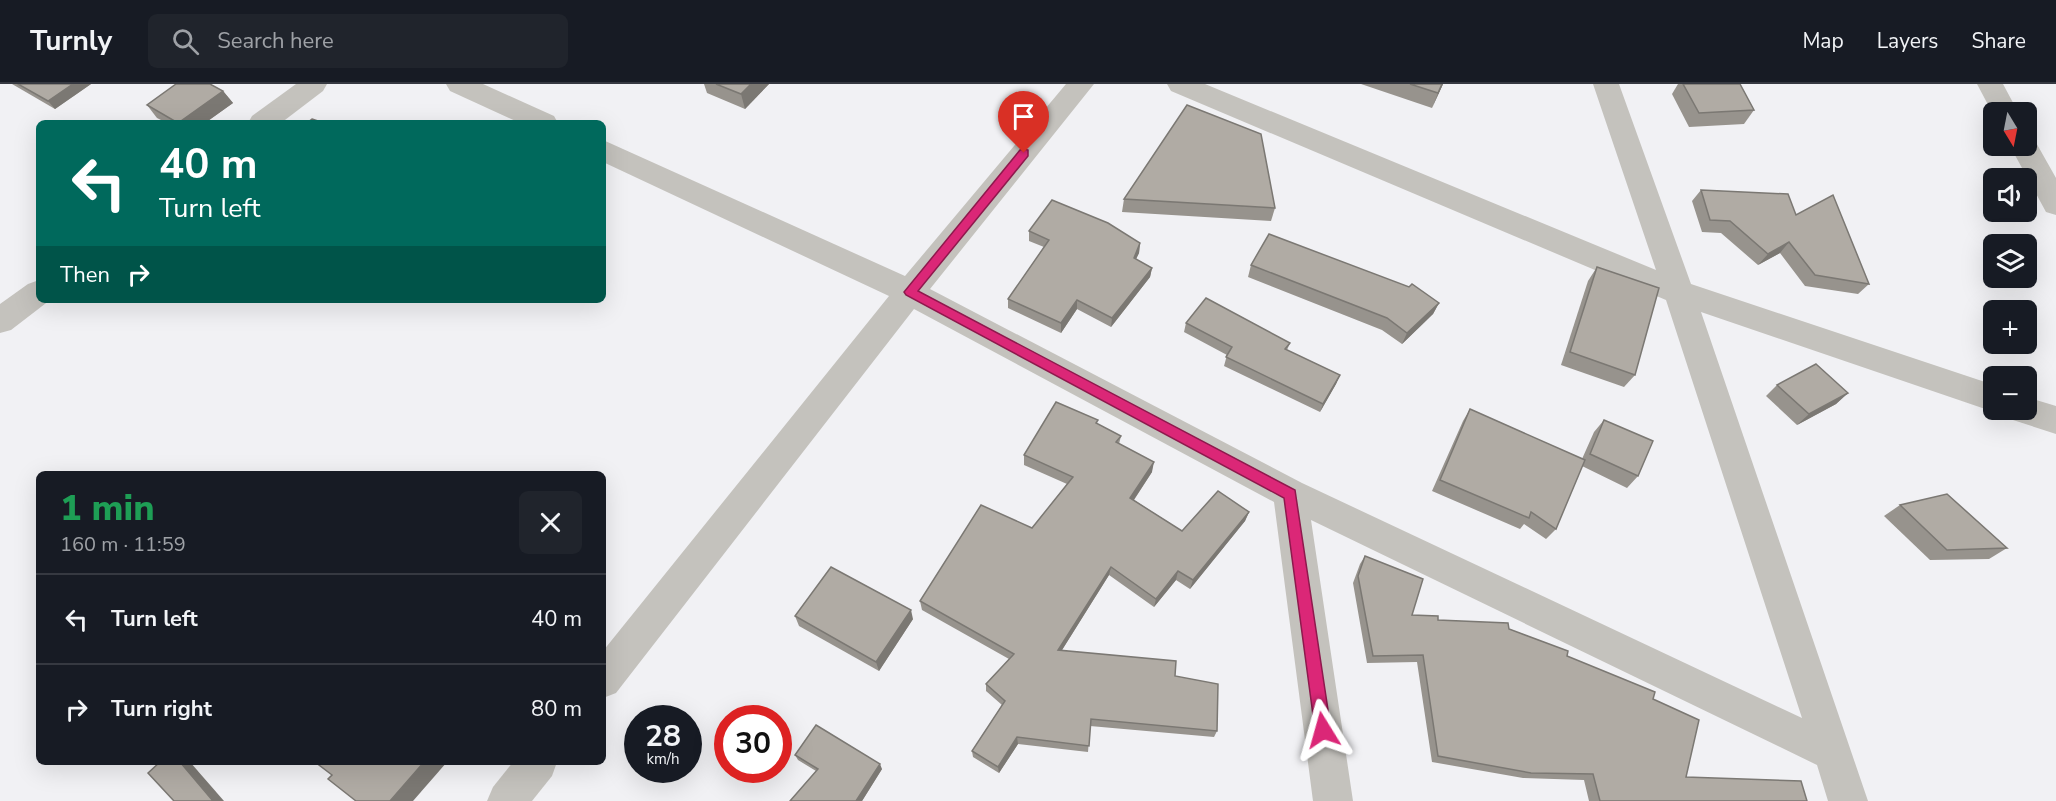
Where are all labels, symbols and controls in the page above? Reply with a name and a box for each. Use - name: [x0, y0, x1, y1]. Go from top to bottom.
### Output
- search box: [148, 14, 568, 68]
- text: Turnly: [30, 22, 112, 60]
- icon: search: [169, 25, 202, 58]
- text: Search here: [217, 26, 334, 56]
- text: Map: [1802, 27, 1844, 55]
- text: Layers: [1877, 27, 1938, 55]
- text: Share: [1971, 27, 2026, 55]
- pin: [998, 91, 1049, 153]
- icon: arrive: [1007, 100, 1040, 133]
- north arrow: [1983, 102, 2037, 156]
- map controls: [1983, 102, 2037, 420]
- text: 40 m: [159, 136, 258, 193]
- icon: left: [60, 144, 138, 222]
- button: sound: [1983, 168, 2037, 222]
- text: Turn left: [159, 190, 260, 227]
- button: layers: [1983, 234, 2037, 288]
- icon: right: [122, 258, 155, 291]
- text: Then: [60, 260, 110, 290]
- button: +: [1983, 300, 2037, 354]
- button: −: [1983, 366, 2037, 420]
- text: 1 min: [60, 484, 155, 533]
- button: close: [519, 491, 582, 554]
- text: 160 m · 11:59: [60, 531, 186, 558]
- icon: left: [60, 603, 93, 636]
- text: Turn left: [111, 604, 198, 634]
- text: 40 m: [531, 604, 582, 634]
- icon: right: [60, 693, 93, 726]
- text: Turn right: [111, 694, 212, 724]
- text: 80 m: [531, 694, 582, 724]
- position arrow: [1291, 698, 1355, 762]
- speed limit sign: 30: [714, 705, 792, 783]
- text: 28: [645, 716, 681, 757]
- text: km/h: [646, 749, 680, 769]

